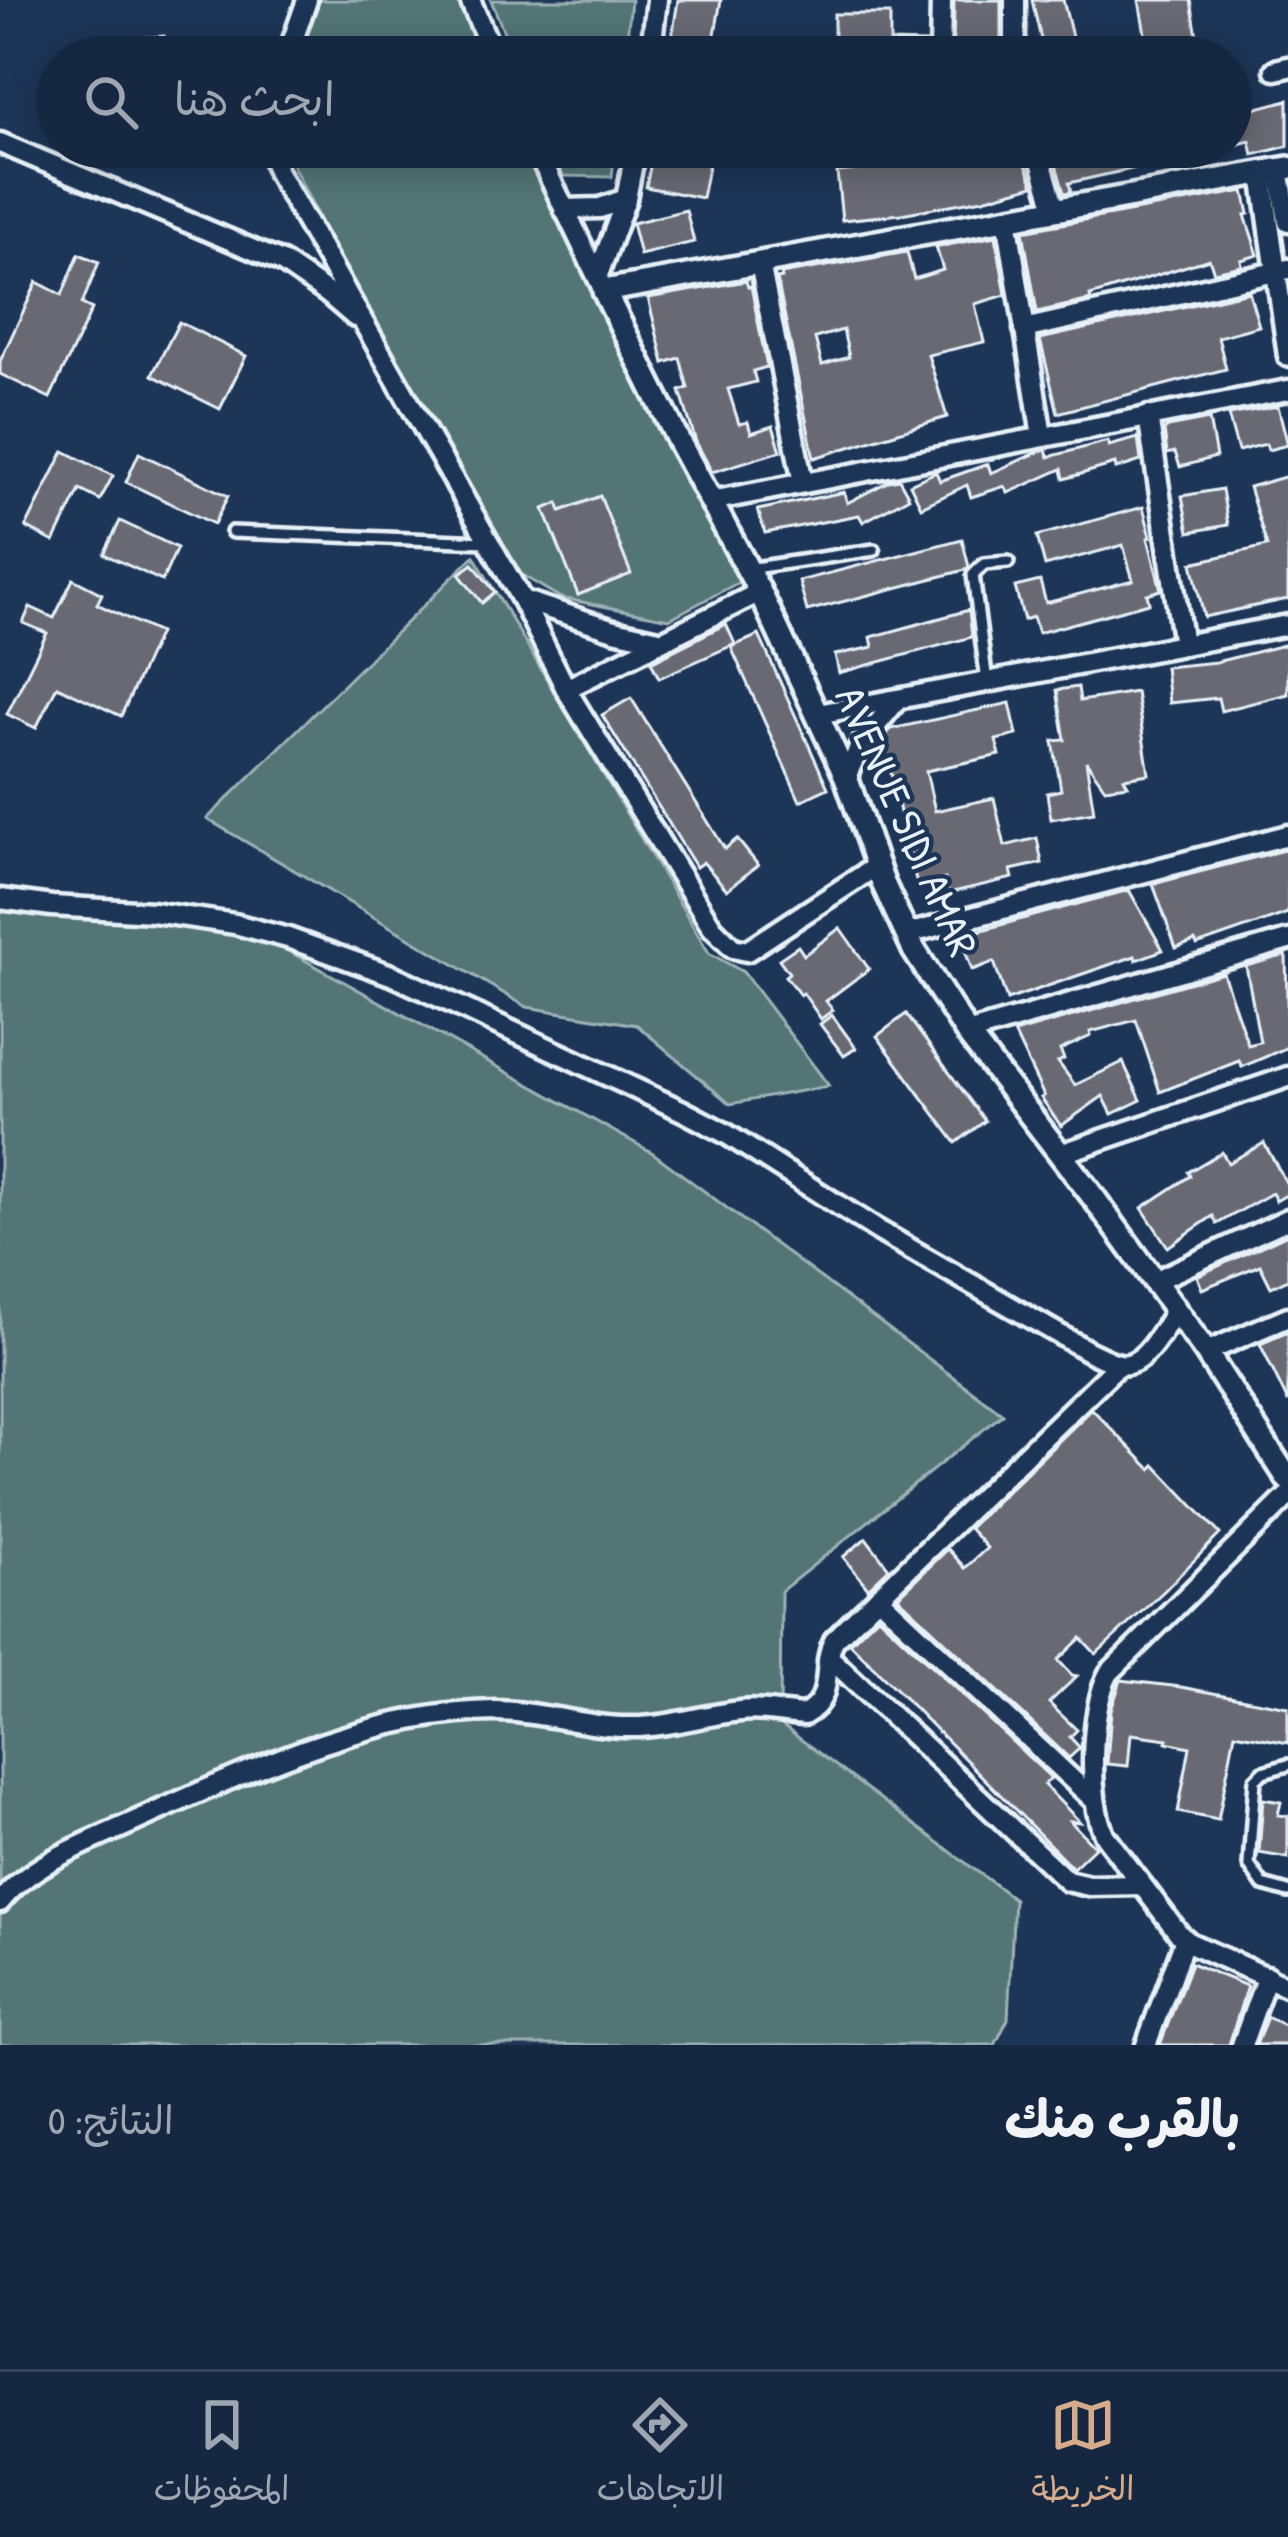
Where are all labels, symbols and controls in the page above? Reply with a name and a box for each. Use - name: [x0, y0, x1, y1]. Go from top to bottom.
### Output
- search box: [36, 36, 1252, 168]
- text: ابحث هنا: [174, 68, 335, 129]
- icon: search: [78, 69, 144, 135]
- street label: AVENUE SIDI AMAR: [822, 677, 992, 965]
- text: بالقرب منك: [1005, 2084, 1240, 2153]
- text: النتائج: 0: [48, 2093, 173, 2146]
- tab: المحفوظات: [154, 2392, 290, 2518]
- tab: الاتجاهات: [597, 2392, 724, 2518]
- tab: الخريطة: [1031, 2392, 1134, 2518]

